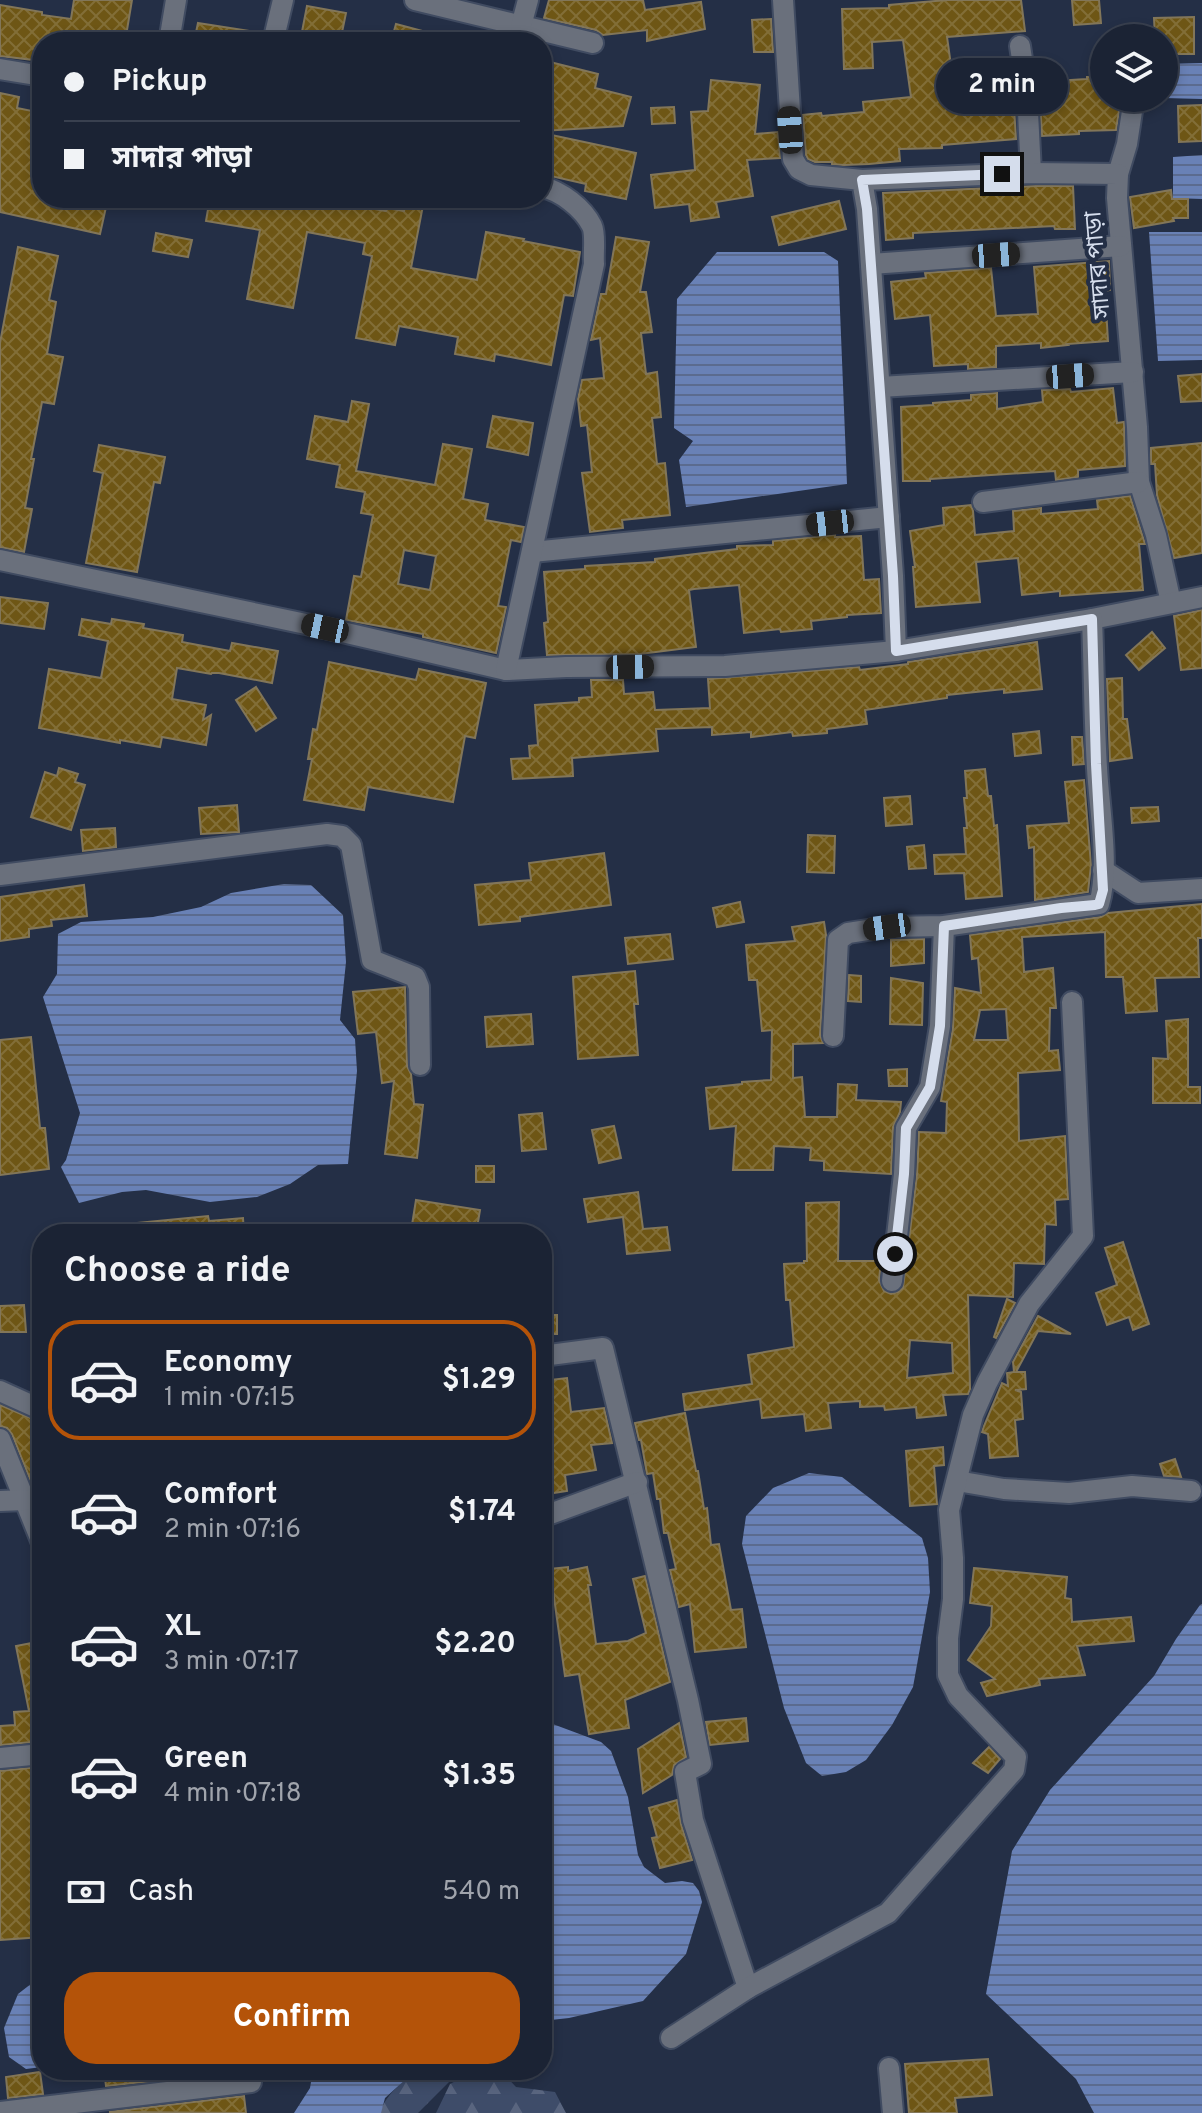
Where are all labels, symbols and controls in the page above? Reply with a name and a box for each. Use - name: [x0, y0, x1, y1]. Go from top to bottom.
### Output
- map controls: [1090, 24, 1178, 112]
- button: layers: [1090, 24, 1178, 112]
- callout: 2 min: [936, 58, 1068, 114]
- text: Pickup: [112, 64, 207, 101]
- text: 2 min: [968, 69, 1036, 102]
- car: [776, 105, 804, 155]
- text: সাদার পাড়া: [112, 141, 252, 178]
- route end: [984, 156, 1020, 192]
- street label: সাদার পাড়া: [1079, 209, 1119, 321]
- car: [971, 241, 1021, 269]
- car: [1045, 362, 1095, 390]
- car: [805, 509, 855, 537]
- car: [299, 611, 351, 645]
- car: [606, 655, 654, 679]
- car: [862, 912, 912, 942]
- route start: [877, 1236, 913, 1272]
- text: Choose a ride: [64, 1249, 290, 1295]
- icon: car: [68, 1344, 140, 1416]
- text: Economy: [164, 1345, 292, 1382]
- text: $1.29: [442, 1362, 516, 1399]
- text: 1 min · 07:15: [164, 1382, 295, 1415]
- icon: car: [68, 1476, 140, 1548]
- text: Comfort: [164, 1477, 277, 1514]
- text: $1.74: [448, 1494, 516, 1531]
- text: 2 min · 07:16: [164, 1514, 301, 1547]
- icon: car: [68, 1608, 140, 1680]
- text: XL: [164, 1609, 201, 1646]
- text: $2.20: [434, 1626, 516, 1663]
- text: 3 min · 07:17: [164, 1646, 299, 1679]
- icon: car: [68, 1740, 140, 1812]
- text: Green: [164, 1741, 248, 1778]
- text: $1.35: [442, 1758, 516, 1795]
- text: 4 min · 07:18: [164, 1778, 302, 1811]
- icon: cash: [64, 1870, 108, 1914]
- text: Cash: [128, 1874, 194, 1911]
- text: 540 m: [442, 1876, 520, 1909]
- button: Confirm: [64, 1972, 520, 2064]

